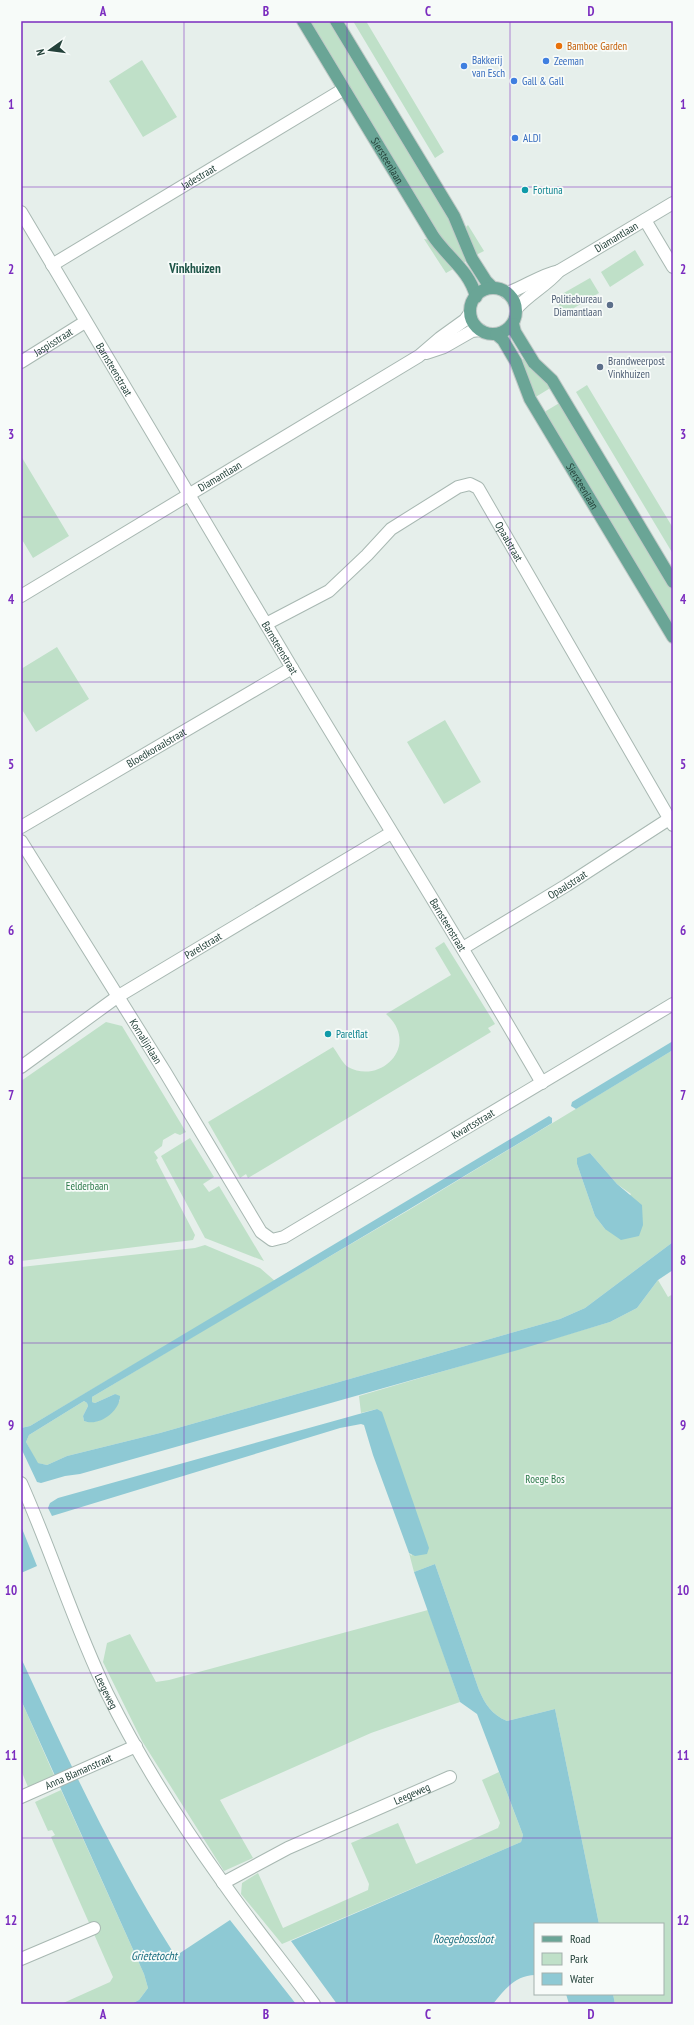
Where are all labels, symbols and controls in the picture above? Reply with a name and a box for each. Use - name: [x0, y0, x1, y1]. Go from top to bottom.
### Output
- text: A: [99, 3, 107, 20]
- text: B: [263, 3, 269, 20]
- text: C: [425, 3, 431, 20]
- text: D: [588, 3, 595, 20]
- north arrow: [30, 30, 70, 70]
- place label: Bamboe Garden: [567, 39, 627, 53]
- marker: Bamboe Garden: [554, 41, 564, 51]
- text: N: [33, 48, 48, 57]
- place label: Bakkerij van Esch: [472, 53, 505, 80]
- place label: Zeeman: [554, 54, 584, 68]
- marker: Zeeman: [541, 56, 551, 66]
- marker: Bakkerij van Esch: [459, 61, 469, 71]
- place label: Gall & Gall: [522, 74, 564, 88]
- marker: Gall & Gall: [509, 76, 519, 86]
- text: 1: [8, 96, 14, 113]
- text: 1: [680, 96, 686, 113]
- place label: ALDI: [523, 131, 541, 145]
- marker: ALDI: [510, 133, 520, 143]
- street label: Siersteenlaan: [368, 135, 407, 186]
- street label: Jadestraat: [178, 161, 218, 193]
- place label: Fortuna: [533, 183, 563, 197]
- marker: Fortuna: [520, 185, 530, 195]
- street label: Diamantlaan: [592, 218, 641, 255]
- district label: Vinkhuizen: [168, 260, 221, 277]
- text: 2: [8, 261, 14, 278]
- text: 2: [680, 261, 686, 278]
- place label: Politiebureau Diamantlaan: [551, 292, 602, 319]
- marker: Politiebureau Diamantlaan: [605, 300, 615, 310]
- street label: Jaspisstraat: [30, 324, 75, 360]
- street label: Barnsteenstraat: [93, 340, 135, 399]
- place label: Brandweerpost Vinkhuizen: [607, 354, 665, 381]
- marker: Brandweerpost Vinkhuizen: [595, 362, 605, 372]
- text: 3: [8, 426, 14, 443]
- text: 3: [680, 426, 686, 443]
- street label: Diamantlaan: [195, 458, 244, 495]
- street label: Siersteenlaan: [563, 461, 602, 512]
- street label: Opaalstraat: [492, 519, 526, 564]
- text: 4: [8, 591, 15, 608]
- text: 4: [680, 591, 687, 608]
- street label: Barnsteenstraat: [259, 619, 301, 677]
- street label: Bloedkoraalstraat: [124, 725, 189, 770]
- text: 5: [8, 756, 14, 773]
- text: 5: [680, 756, 686, 773]
- street label: Opaalstraat: [545, 867, 590, 902]
- street label: Barnsteenstraat: [427, 896, 470, 954]
- text: 6: [8, 922, 14, 939]
- text: 6: [680, 922, 686, 939]
- street label: Parelstraat: [182, 929, 224, 962]
- street label: Kornalijnlaan: [127, 1016, 165, 1067]
- place label: Parelflat: [336, 1027, 368, 1041]
- marker: Parelflat: [323, 1029, 333, 1039]
- text: 7: [8, 1087, 14, 1104]
- text: 7: [680, 1087, 686, 1104]
- street label: Kwartsstraat: [449, 1106, 497, 1142]
- park label: Eelderbaan: [66, 1179, 108, 1193]
- text: 8: [8, 1252, 14, 1269]
- text: 8: [680, 1252, 686, 1269]
- text: 9: [8, 1417, 14, 1434]
- text: 9: [680, 1417, 686, 1434]
- park label: Roege Bos: [525, 1472, 565, 1486]
- text: 10: [5, 1582, 17, 1599]
- text: 10: [677, 1582, 689, 1599]
- street label: Leegeweg: [92, 1671, 121, 1712]
- text: 11: [5, 1747, 17, 1764]
- text: 11: [677, 1747, 689, 1764]
- street label: Anna Blamanstraat: [43, 1750, 114, 1792]
- street label: Leegeweg: [392, 1780, 432, 1808]
- text: 12: [5, 1912, 17, 1929]
- text: 12: [677, 1912, 689, 1929]
- legend: [534, 1923, 664, 1995]
- water label: Roegebossloot: [433, 1931, 495, 1946]
- text: Road: [570, 1931, 590, 1946]
- water label: Grietetocht: [131, 1948, 179, 1963]
- text: Park: [570, 1951, 588, 1966]
- text: Water: [570, 1971, 595, 1986]
- text: A: [99, 2006, 107, 2023]
- text: B: [263, 2006, 269, 2023]
- text: C: [425, 2006, 431, 2023]
- text: D: [588, 2006, 595, 2023]

